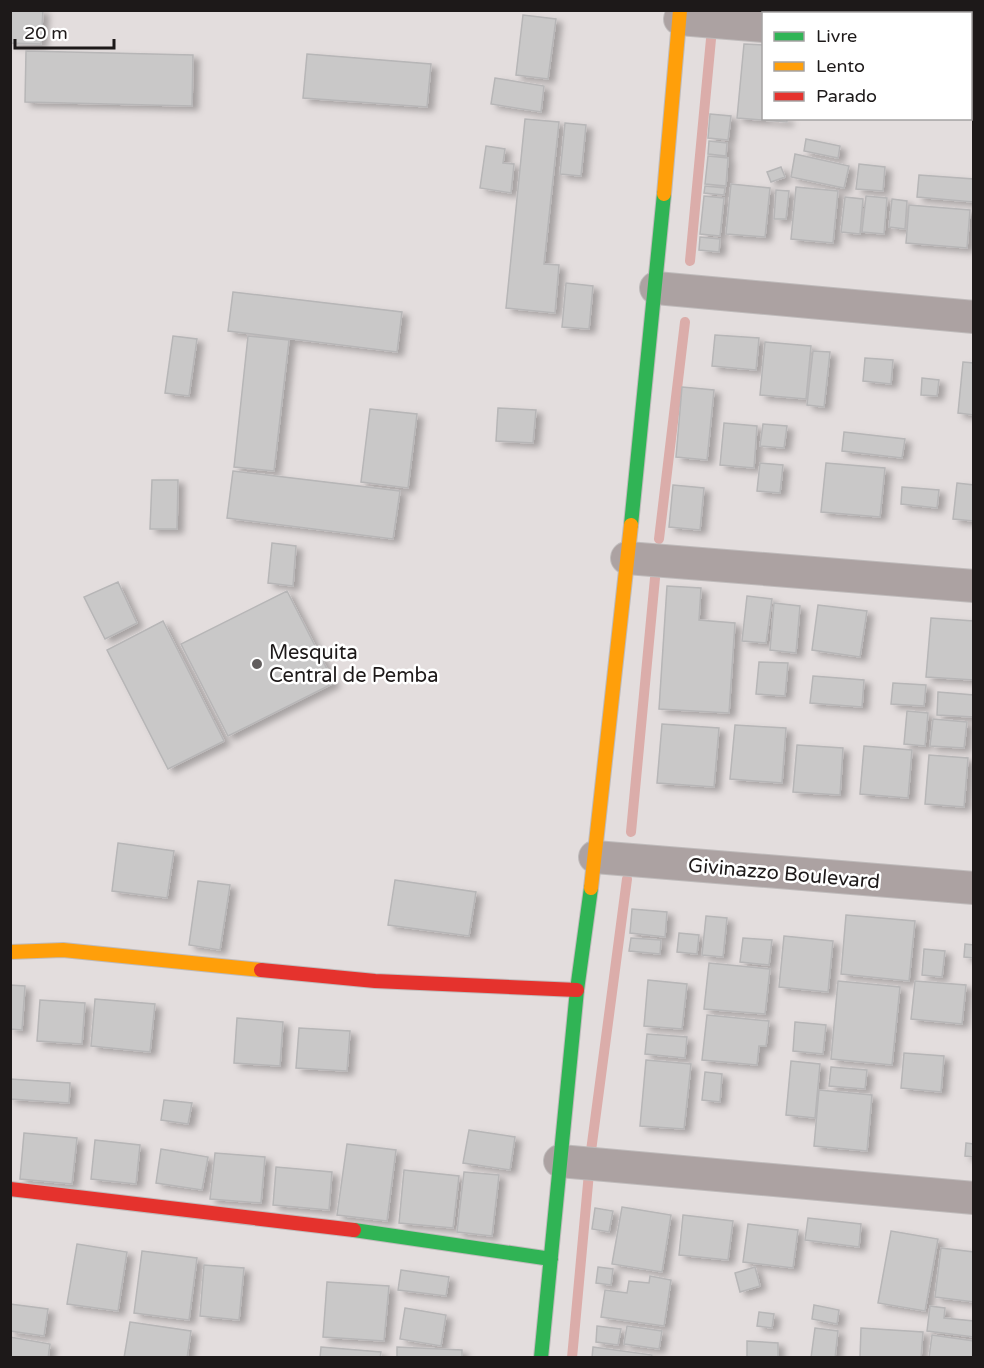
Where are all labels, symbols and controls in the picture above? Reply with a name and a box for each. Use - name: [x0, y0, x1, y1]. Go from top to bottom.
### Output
- scale bar: [15, 12, 114, 50]
- legend: [762, 12, 972, 120]
- text: 20 m: [24, 22, 68, 44]
- text: Livre: [816, 25, 857, 47]
- text: Lento: [816, 55, 865, 77]
- text: Parado: [816, 85, 877, 107]
- place label: Mesquita Central de Pemba: [269, 641, 438, 688]
- marker: Mesquita Central de Pemba: [250, 657, 264, 671]
- street label: Givinazzo Boulevard: [687, 854, 881, 894]

